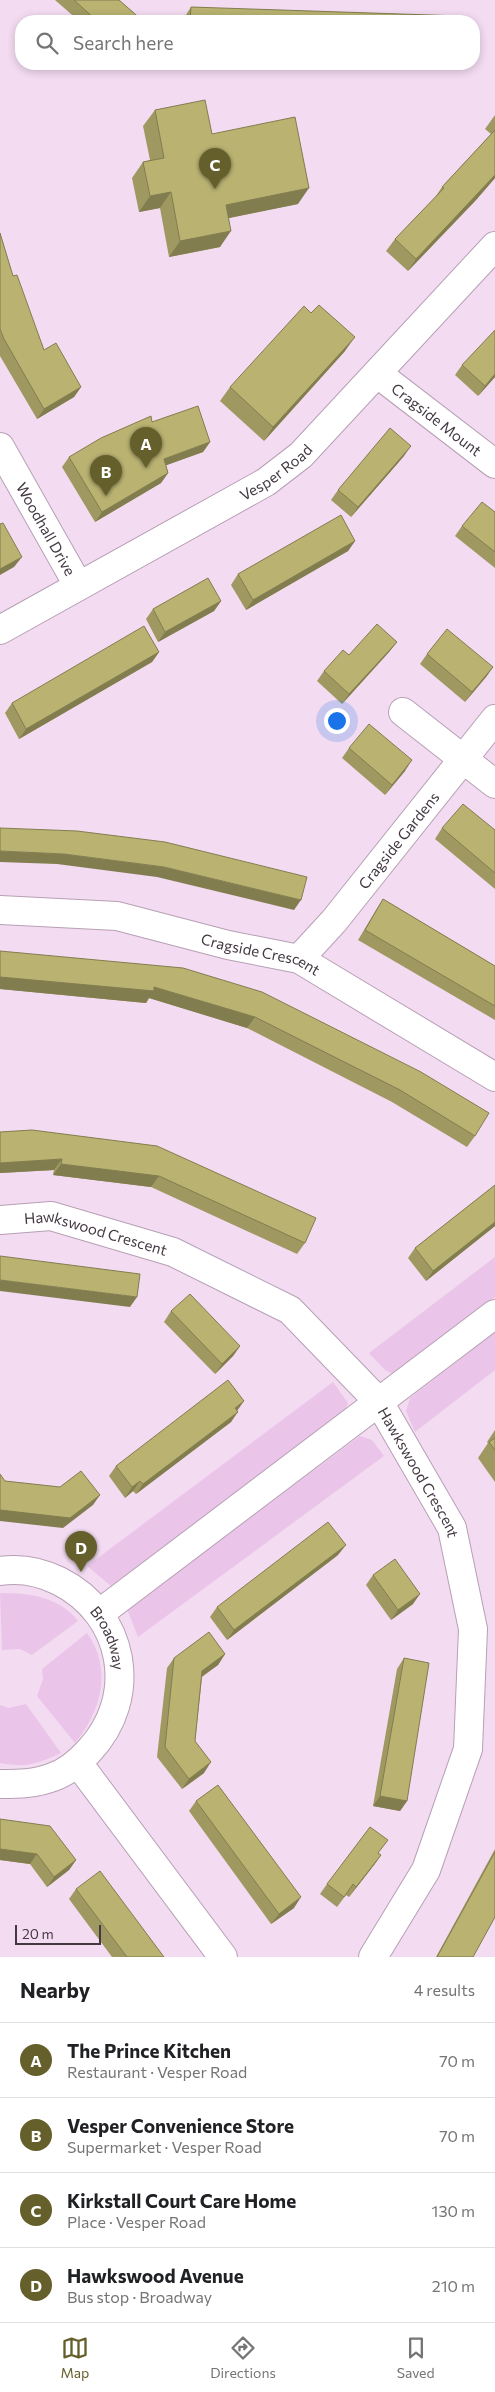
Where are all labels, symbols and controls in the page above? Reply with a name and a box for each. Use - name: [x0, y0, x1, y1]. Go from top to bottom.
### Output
- search box: [15, 15, 480, 70]
- icon: search: [33, 29, 61, 57]
- text: Search here: [73, 31, 173, 54]
- pin: C: [199, 148, 231, 189]
- street label: Cragside Mount: [388, 379, 485, 459]
- pin: A: [130, 427, 162, 468]
- street label: Vesper Road: [236, 440, 316, 504]
- pin: B: [90, 455, 122, 496]
- street label: Woodhall Drive: [13, 479, 80, 579]
- your location: [324, 708, 350, 734]
- street label: Cragside Gardens: [354, 788, 443, 892]
- street label: Cragside Crescent: [199, 929, 324, 979]
- street label: Hawkswood Crescent: [23, 1207, 169, 1259]
- street label: Hawkswood Crescent: [375, 1404, 463, 1539]
- pin: D: [65, 1531, 97, 1572]
- street label: Broadway: [87, 1602, 128, 1671]
- scale bar: [15, 1922, 101, 1945]
- text: 20 m: [22, 1925, 54, 1942]
- text: Nearby: [20, 1977, 90, 2002]
- text: 4 results: [414, 1980, 475, 1999]
- text: The Prince Kitchen: [67, 2039, 231, 2062]
- text: A: [30, 2051, 42, 2070]
- text: 70 m: [439, 2051, 475, 2070]
- text: Restaurant · Vesper Road: [67, 2062, 247, 2081]
- text: Vesper Convenience Store: [67, 2114, 294, 2137]
- text: B: [31, 2126, 41, 2145]
- text: 70 m: [439, 2126, 475, 2145]
- text: Supermarket · Vesper Road: [67, 2137, 262, 2156]
- text: Kirkstall Court Care Home: [67, 2189, 296, 2212]
- text: C: [31, 2201, 41, 2220]
- text: 130 m: [432, 2201, 475, 2220]
- text: Place · Vesper Road: [67, 2212, 206, 2231]
- text: Hawkswood Avenue: [67, 2264, 244, 2287]
- text: D: [30, 2276, 42, 2295]
- text: 210 m: [432, 2276, 475, 2295]
- text: Bus stop · Broadway: [67, 2287, 212, 2306]
- tab: Map: [60, 2334, 89, 2381]
- tab: Directions: [210, 2334, 276, 2381]
- tab: Saved: [397, 2334, 435, 2381]

